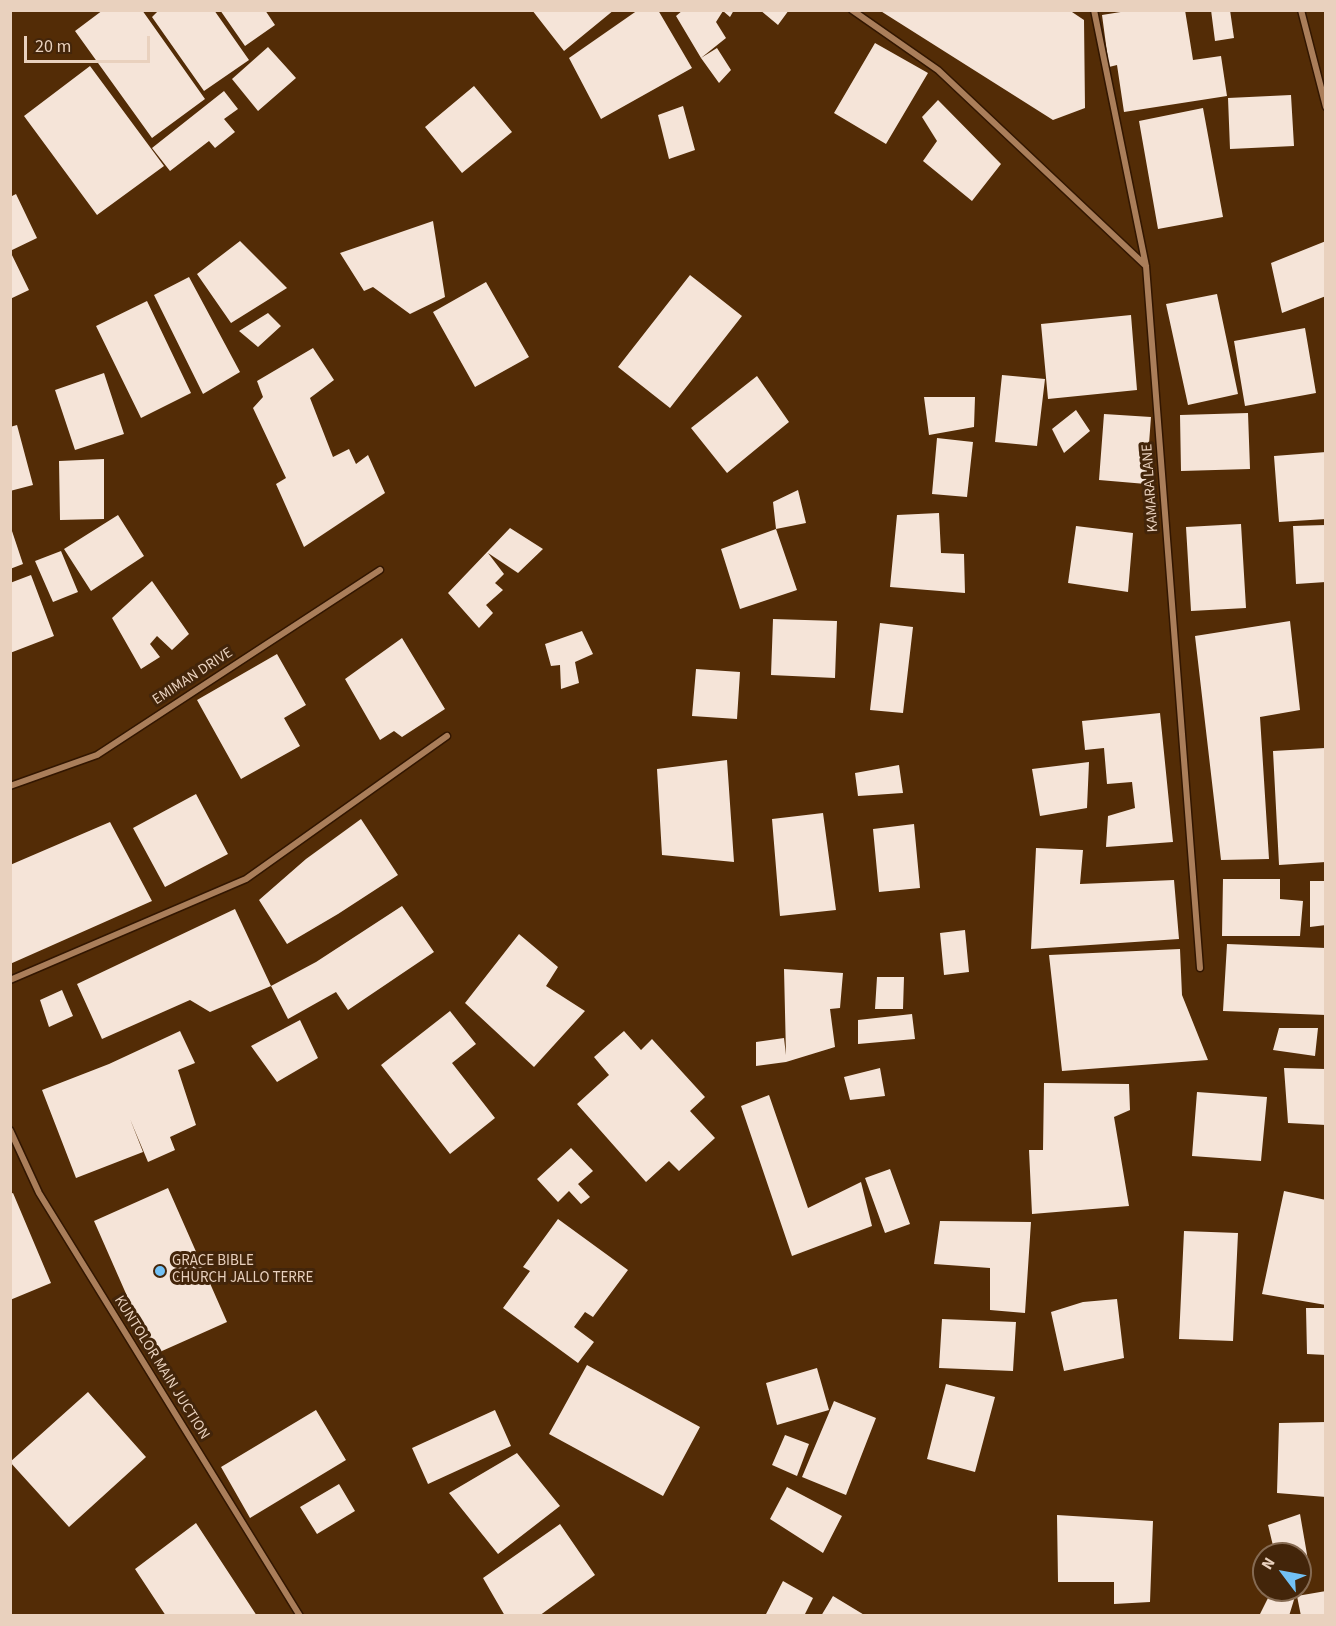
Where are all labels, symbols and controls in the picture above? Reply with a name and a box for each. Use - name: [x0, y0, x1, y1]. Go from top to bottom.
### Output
- scale bar: [27, 24, 153, 62]
- text: 20 m: [35, 34, 71, 59]
- street label: KAMARA LANE: [1139, 443, 1163, 533]
- street label: EMIMAN DRIVE: [150, 644, 236, 710]
- place label: GRACE BIBLE CHURCH JALLO TERRE: [172, 1253, 313, 1288]
- marker: GRACE BIBLE CHURCH JALLO TERRE: [153, 1264, 167, 1278]
- street label: KUNTOLOR MAIN JUCTION: [109, 1293, 213, 1443]
- north arrow: [1252, 1542, 1312, 1602]
- text: N: [1256, 1553, 1281, 1574]

